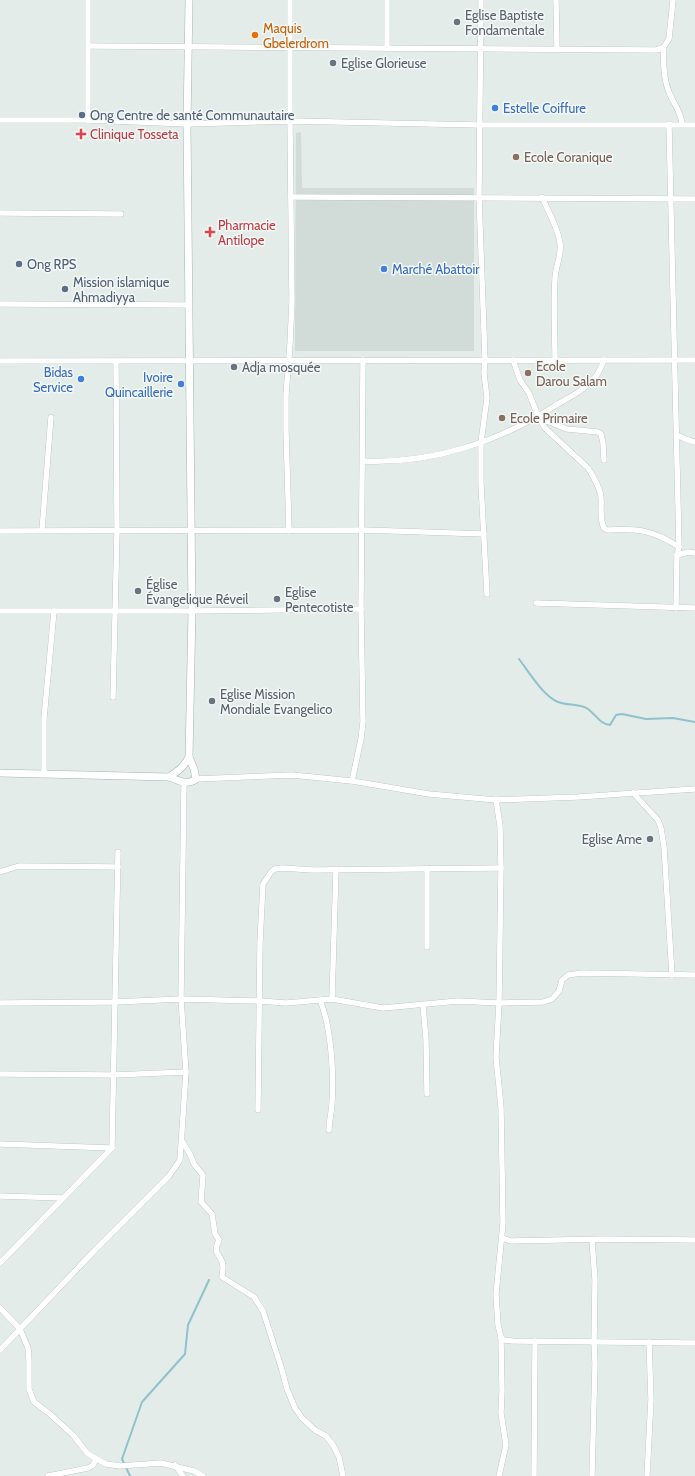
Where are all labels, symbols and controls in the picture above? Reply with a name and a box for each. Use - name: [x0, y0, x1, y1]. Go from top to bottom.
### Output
- place label: Eglise Baptiste Fondamentale: [465, 7, 545, 38]
- marker: Eglise Baptiste Fondamentale: [452, 17, 462, 27]
- place label: Maquis Gbelerdrom: [263, 20, 329, 51]
- marker: Maquis Gbelerdrom: [250, 30, 260, 40]
- place label: Eglise Glorieuse: [341, 55, 427, 71]
- marker: Eglise Glorieuse: [328, 58, 338, 68]
- place label: Estelle Coiffure: [503, 100, 586, 116]
- marker: Estelle Coiffure: [490, 103, 500, 113]
- place label: Ong Centre de santé Communautaire: [90, 107, 295, 123]
- marker: Ong Centre de santé Communautaire: [77, 110, 87, 120]
- place label: Clinique Tosseta: [90, 126, 179, 142]
- marker: Clinique Tosseta: [75, 128, 87, 140]
- place label: Ecole Coranique: [524, 149, 613, 165]
- marker: Ecole Coranique: [511, 152, 521, 162]
- place label: Pharmacie Antilope: [218, 217, 276, 248]
- marker: Pharmacie Antilope: [205, 227, 215, 237]
- place label: Ong RPS: [27, 256, 77, 272]
- marker: Ong RPS: [14, 259, 24, 269]
- place label: Marché Abattoir: [392, 261, 480, 277]
- marker: Marché Abattoir: [379, 264, 389, 274]
- place label: Mission islamique Ahmadiyya: [73, 274, 170, 305]
- marker: Mission islamique Ahmadiyya: [60, 284, 70, 294]
- place label: Ecole Darou Salam: [536, 358, 607, 389]
- place label: Adja mosquée: [242, 359, 321, 376]
- marker: Adja mosquée: [229, 362, 239, 372]
- place label: Bidas Service: [33, 364, 74, 395]
- marker: Ecole Darou Salam: [523, 368, 533, 378]
- place label: Ivoire Quincaillerie: [105, 369, 173, 400]
- marker: Bidas Service: [76, 374, 86, 384]
- marker: Ivoire Quincaillerie: [176, 379, 186, 389]
- place label: Ecole Primaire: [510, 410, 588, 426]
- marker: Ecole Primaire: [497, 413, 507, 423]
- place label: Église Évangelique Réveil: [146, 575, 248, 607]
- place label: Eglise Pentecotiste: [285, 584, 354, 615]
- marker: Église Évangelique Réveil: [133, 586, 143, 596]
- marker: Eglise Pentecotiste: [272, 594, 282, 604]
- place label: Eglise Mission Mondiale Evangelico: [220, 686, 332, 717]
- marker: Eglise Mission Mondiale Evangelico: [207, 696, 217, 706]
- place label: Eglise Ame: [582, 831, 642, 847]
- marker: Eglise Ame: [645, 834, 655, 844]

